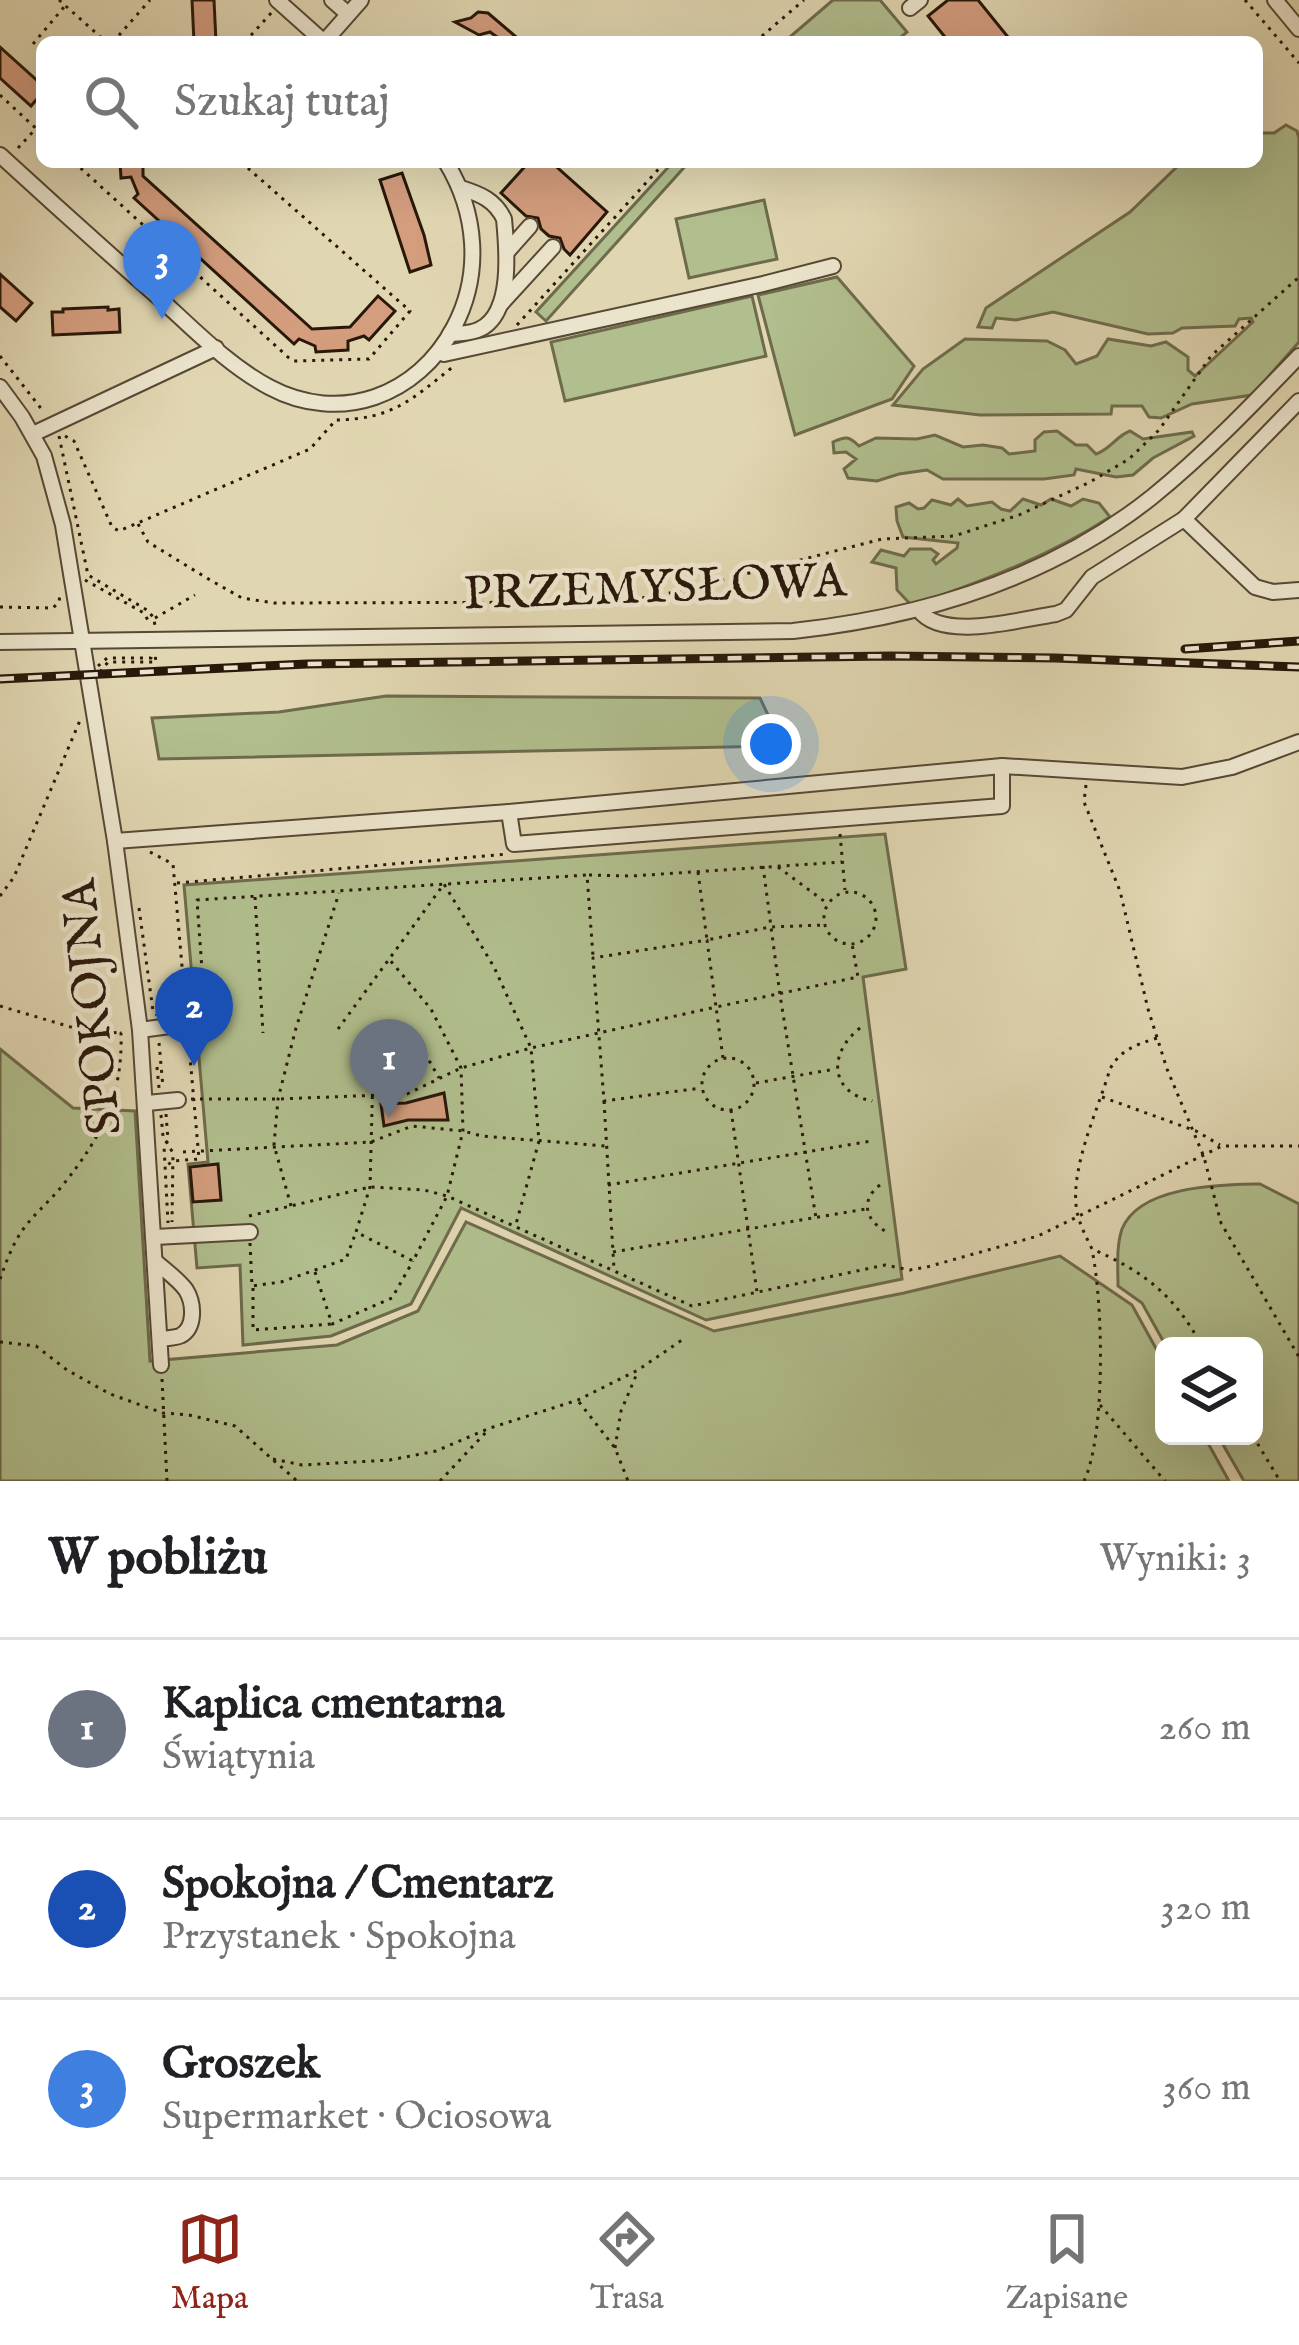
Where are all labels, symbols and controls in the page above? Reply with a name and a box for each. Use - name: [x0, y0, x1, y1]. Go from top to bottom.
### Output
- search box: [36, 36, 1263, 168]
- icon: search: [78, 69, 144, 135]
- text: Szukaj tutaj: [174, 74, 390, 131]
- pin: 3: [123, 220, 201, 319]
- street label: PRZEMYSŁOWA: [463, 552, 849, 626]
- your location: [741, 714, 801, 774]
- street label: SPOKOJNA: [51, 874, 137, 1138]
- pin: 2: [155, 967, 233, 1066]
- pin: 1: [350, 1019, 428, 1118]
- map controls: [1155, 1337, 1263, 1445]
- button: layers: [1155, 1337, 1263, 1445]
- text: W pobliżu: [48, 1527, 268, 1592]
- text: Wyniki: 3: [1099, 1535, 1251, 1584]
- text: Kaplica cmentarna: [162, 1676, 504, 1733]
- text: 1: [80, 1704, 94, 1753]
- text: 260 m: [1158, 1704, 1251, 1753]
- text: Świątynia: [162, 1733, 315, 1782]
- text: Spokojna / Cmentarz: [162, 1856, 554, 1913]
- text: 2: [78, 1884, 96, 1933]
- text: 320 m: [1160, 1884, 1251, 1933]
- text: Przystanek · Spokojna: [162, 1913, 516, 1962]
- text: Groszek: [162, 2036, 320, 2093]
- text: 3: [80, 2064, 94, 2113]
- text: 360 m: [1162, 2064, 1251, 2113]
- text: Supermarket · Ociosowa: [162, 2093, 551, 2142]
- tab: Mapa: [171, 2206, 248, 2320]
- tab: Trasa: [590, 2206, 664, 2320]
- tab: Zapisane: [1006, 2206, 1128, 2320]

